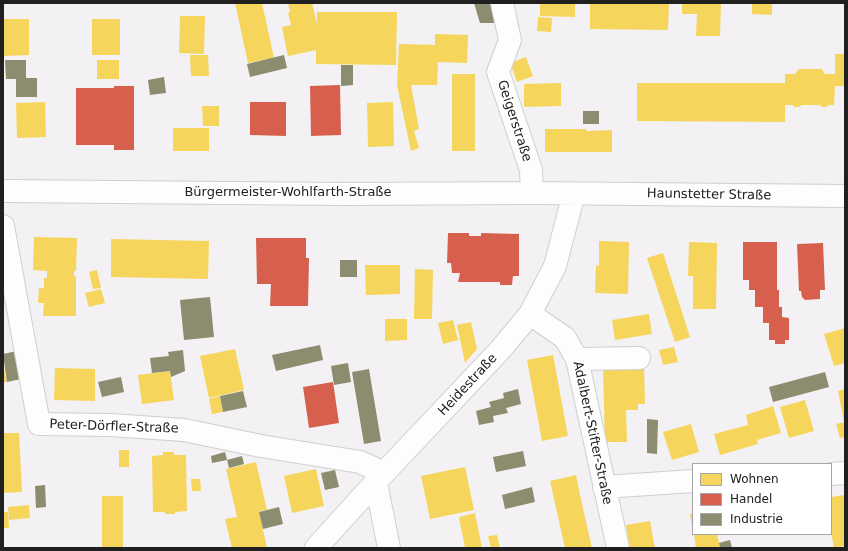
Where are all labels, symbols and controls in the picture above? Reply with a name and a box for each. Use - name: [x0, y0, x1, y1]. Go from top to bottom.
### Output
- street label: Geigerstraße: [494, 78, 534, 164]
- street label: Bürgermeister-Wohlfarth-Straße: [184, 185, 392, 201]
- street label: Haunstetter Straße: [647, 186, 771, 204]
- street label: Heidestraße: [435, 351, 501, 419]
- street label: Adalbert-Stifter-Straße: [569, 360, 615, 506]
- street label: Peter-Dörfler-Straße: [49, 417, 179, 437]
- legend: [692, 463, 832, 535]
- text: Wohnen: [730, 472, 779, 486]
- text: Handel: [730, 492, 772, 506]
- text: Industrie: [730, 512, 783, 526]

